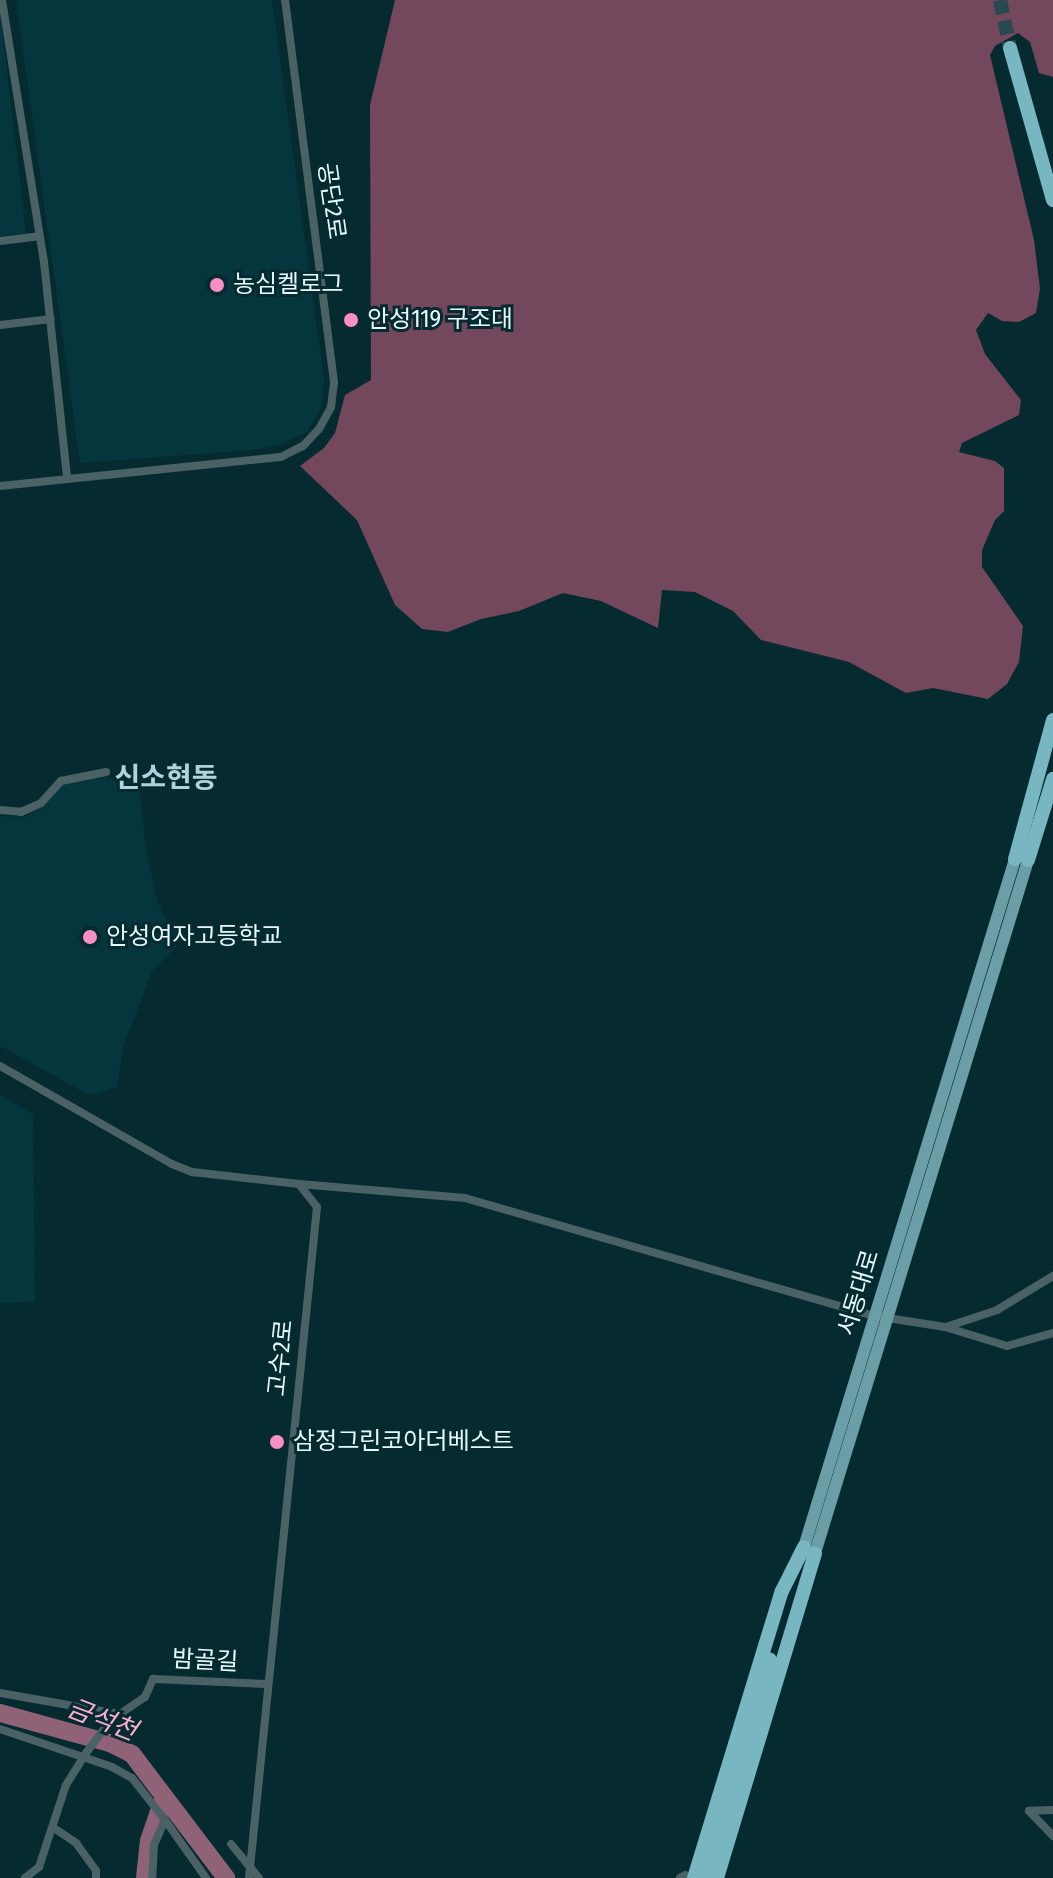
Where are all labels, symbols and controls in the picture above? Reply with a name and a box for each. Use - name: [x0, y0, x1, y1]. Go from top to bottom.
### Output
- street label: 공단2로: [311, 161, 351, 241]
- place label: 농심켈로그: [233, 271, 343, 299]
- marker: 농심켈로그: [208, 276, 226, 294]
- place label: 안성119 구조대: [367, 306, 513, 334]
- marker: 안성119 구조대: [342, 311, 360, 329]
- district label: 신소현동: [114, 761, 218, 795]
- place label: 안성여자고등학교: [106, 923, 283, 951]
- marker: 안성여자고등학교: [81, 928, 99, 946]
- street label: 서동대로: [832, 1247, 886, 1339]
- street label: 고수2로: [263, 1318, 299, 1398]
- place label: 삼정그린코아더베스트: [293, 1428, 514, 1456]
- marker: 삼정그린코아더베스트: [268, 1433, 286, 1451]
- street label: 밤골길: [171, 1645, 239, 1677]
- water label: 금석천: [63, 1693, 141, 1747]

